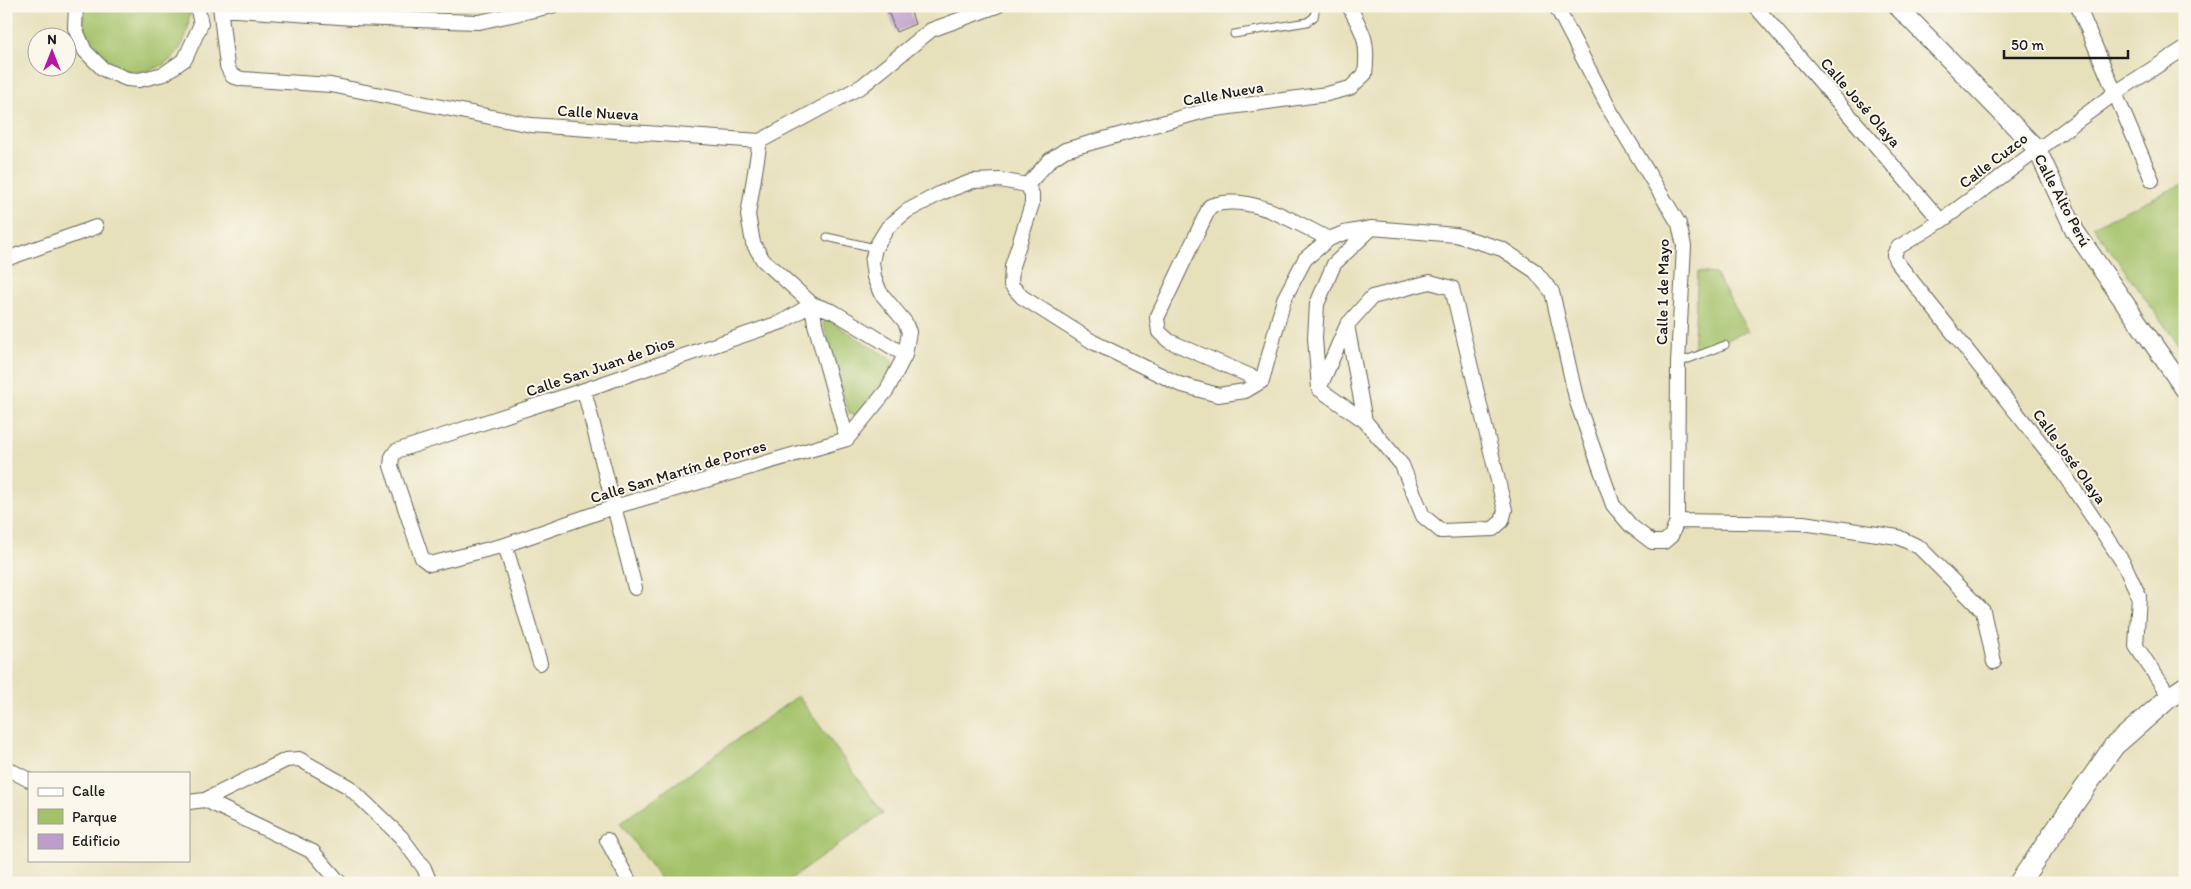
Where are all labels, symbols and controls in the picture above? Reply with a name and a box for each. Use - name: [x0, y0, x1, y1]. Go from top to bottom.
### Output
- north arrow: [28, 28, 78, 78]
- scale bar: [2004, 28, 2127, 60]
- text: N: [47, 31, 57, 48]
- text: 50 m: [2011, 36, 2044, 54]
- street label: Calle José Olaya: [1816, 54, 1905, 151]
- street label: Calle Nueva: [1181, 77, 1265, 110]
- street label: Calle Nueva: [557, 101, 639, 124]
- street label: Calle Cuzco: [1955, 128, 2031, 192]
- street label: Calle Alto Perú: [2030, 150, 2095, 250]
- street label: Calle 1 de Mayo: [1652, 239, 1673, 345]
- street label: Calle San Juan de Dios: [523, 332, 677, 401]
- street label: Calle José Olaya: [2029, 405, 2110, 508]
- street label: Calle San Martín de Porres: [588, 436, 769, 507]
- legend: [28, 772, 190, 862]
- text: Calle: [72, 782, 105, 800]
- text: Parque: [72, 808, 117, 826]
- text: Edificio: [72, 832, 120, 850]

